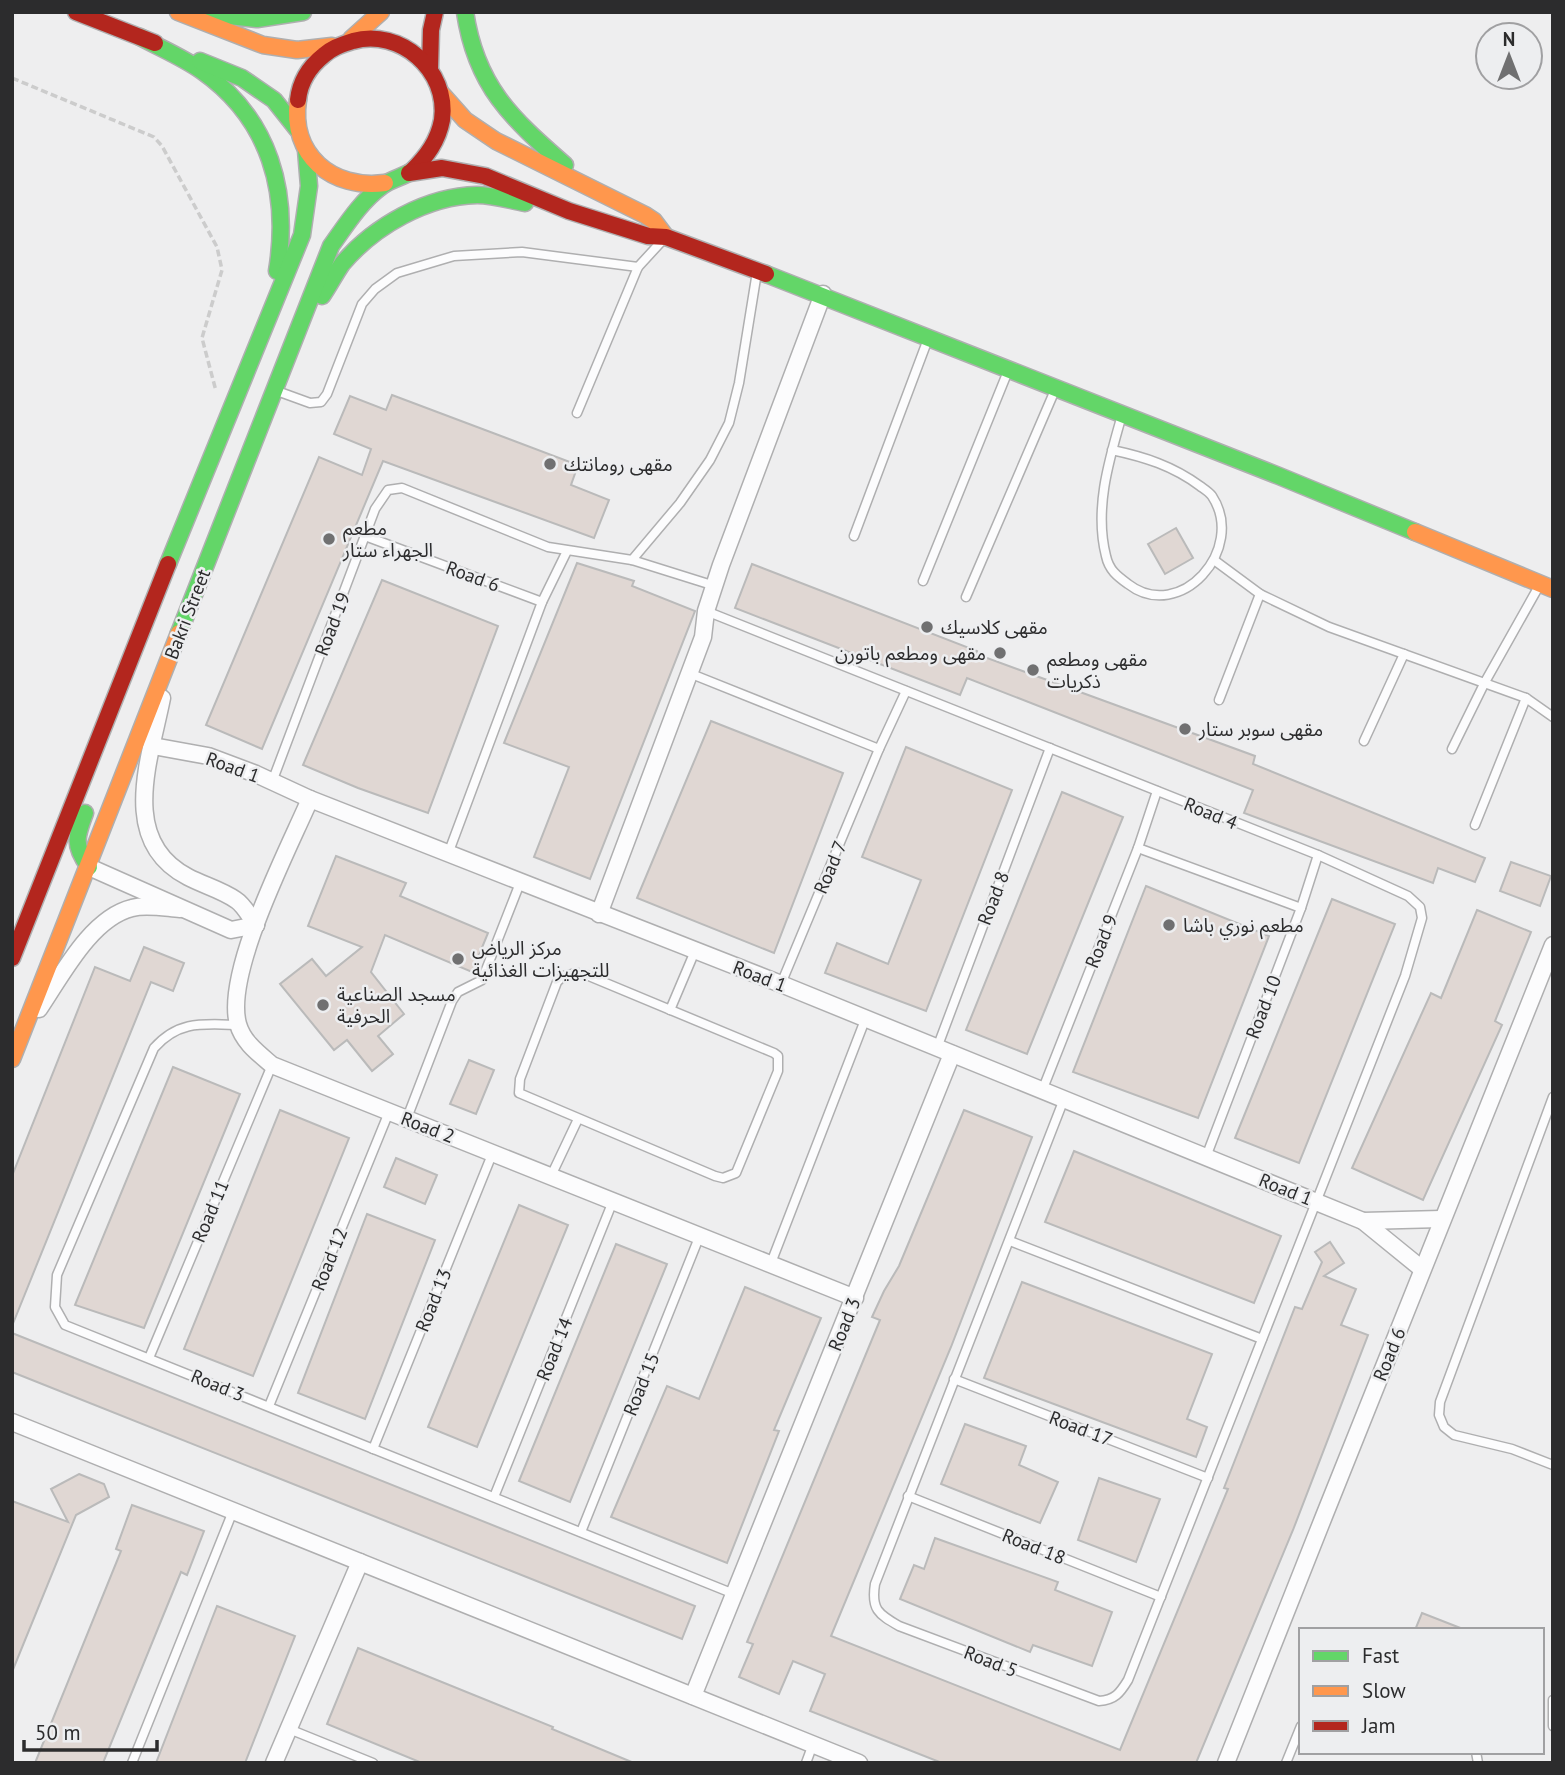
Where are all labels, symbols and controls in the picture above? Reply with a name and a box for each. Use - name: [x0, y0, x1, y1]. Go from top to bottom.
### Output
- north arrow: [1474, 21, 1544, 91]
- text: N: [1503, 27, 1515, 51]
- place label: مقهى رومانتك: [564, 452, 673, 476]
- marker: مقهى رومانتك: [542, 456, 558, 472]
- place label: مطعم الجهراء ستار: [342, 516, 433, 562]
- marker: مطعم الجهراء ستار: [321, 531, 337, 547]
- street label: Road 6: [443, 555, 503, 597]
- street label: Bakri Street: [159, 565, 215, 663]
- street label: Road 19: [309, 589, 355, 659]
- place label: مقهى كلاسيك: [941, 615, 1048, 639]
- marker: مقهى كلاسيك: [919, 619, 935, 635]
- place label: مقهى ومطعم باتورن: [835, 641, 986, 668]
- marker: مقهى ومطعم باتورن: [992, 645, 1008, 661]
- place label: مقهى ومطعم ذكريات: [1047, 647, 1148, 693]
- marker: مقهى ومطعم ذكريات: [1025, 662, 1041, 678]
- place label: مقهى سوبر ستار: [1198, 717, 1323, 741]
- marker: مقهى سوبر ستار: [1177, 721, 1193, 737]
- street label: Road 1: [203, 746, 263, 788]
- street label: Road 4: [1181, 791, 1241, 835]
- street label: Road 7: [808, 837, 852, 897]
- street label: Road 8: [972, 868, 1014, 928]
- street label: Road 9: [1079, 911, 1123, 971]
- place label: مطعم نوري باشا: [1183, 913, 1304, 940]
- marker: مطعم نوري باشا: [1161, 917, 1177, 933]
- place label: مركز الرياض للتجهيزات الغذائية: [472, 936, 610, 982]
- marker: مركز الرياض للتجهيزات الغذائية: [450, 951, 466, 967]
- street label: Road 1: [730, 955, 790, 997]
- street label: Road 10: [1240, 972, 1286, 1042]
- place label: مسجد الصناعية الحرفية: [337, 982, 456, 1028]
- marker: مسجد الصناعية الحرفية: [315, 997, 331, 1013]
- street label: Road 2: [398, 1106, 458, 1148]
- street label: Road 1: [1256, 1167, 1316, 1211]
- street label: Road 11: [186, 1176, 234, 1246]
- street label: Road 12: [306, 1224, 352, 1294]
- street label: Road 13: [410, 1265, 456, 1335]
- street label: Road 3: [822, 1294, 866, 1354]
- street label: Road 14: [531, 1314, 577, 1384]
- street label: Road 6: [1367, 1324, 1411, 1384]
- street label: Road 15: [618, 1349, 664, 1419]
- street label: Road 3: [188, 1363, 248, 1407]
- street label: Road 17: [1046, 1405, 1116, 1451]
- street label: Road 18: [999, 1523, 1069, 1569]
- legend: [1299, 1628, 1544, 1754]
- street label: Road 5: [961, 1640, 1021, 1682]
- text: Fast: [1362, 1642, 1399, 1669]
- text: Slow: [1362, 1677, 1406, 1704]
- scale bar: [24, 1708, 158, 1752]
- text: Jam: [1361, 1712, 1396, 1739]
- text: 50 m: [35, 1719, 81, 1746]

